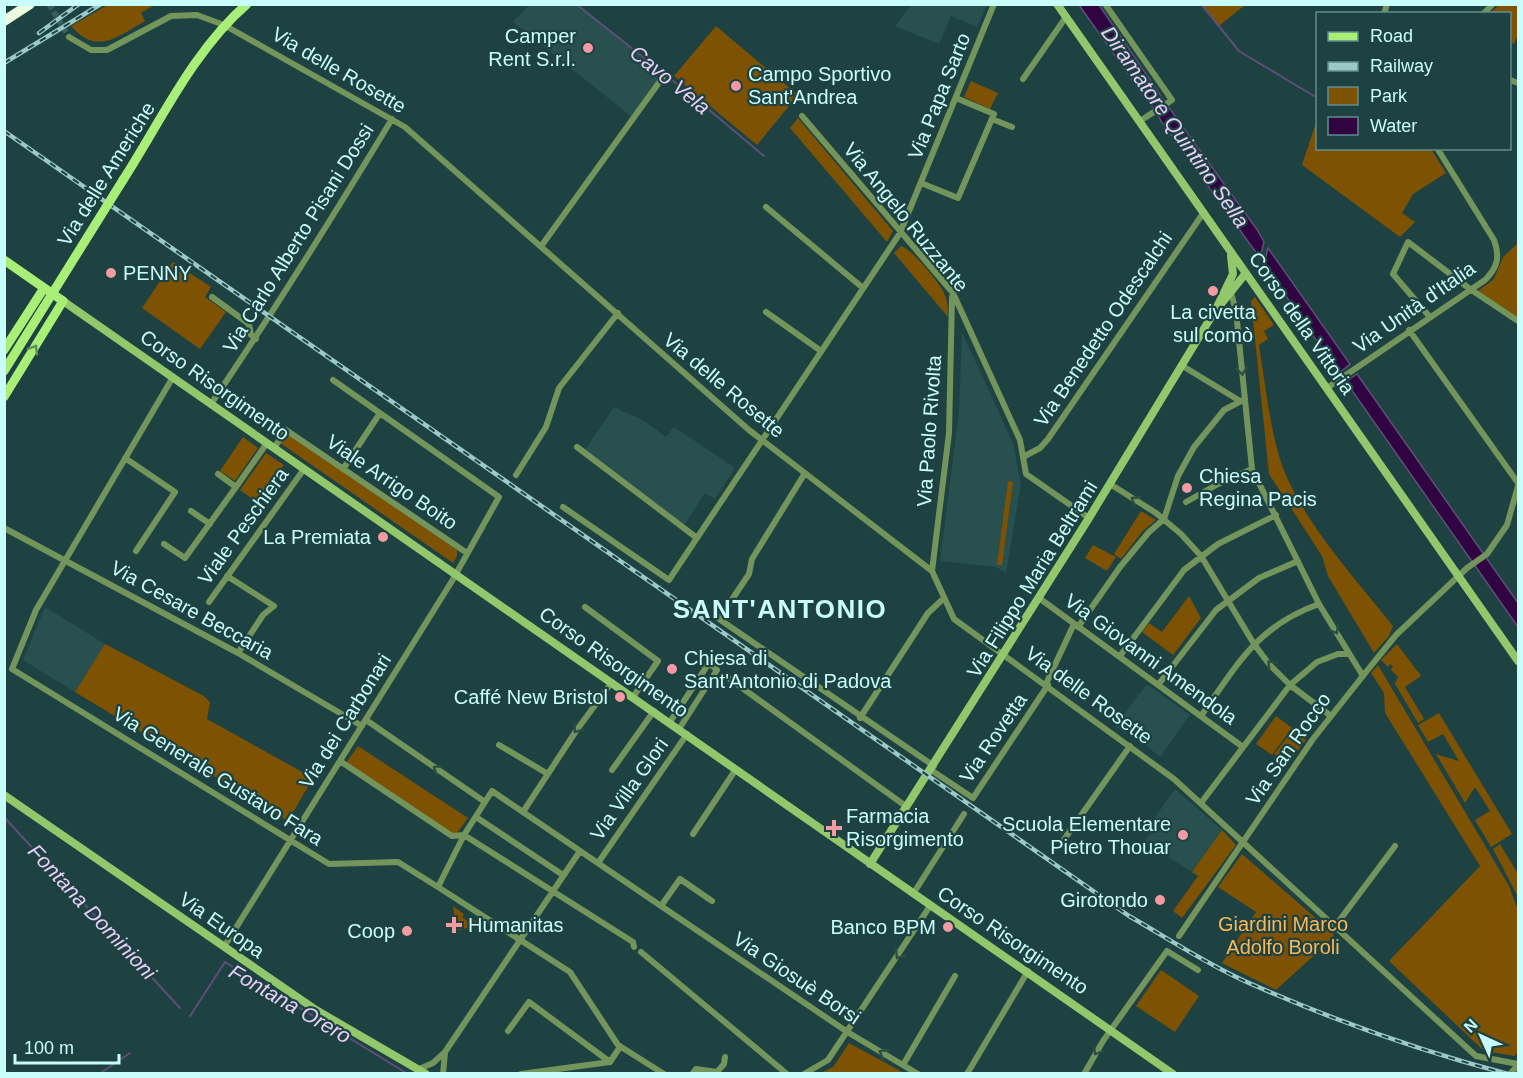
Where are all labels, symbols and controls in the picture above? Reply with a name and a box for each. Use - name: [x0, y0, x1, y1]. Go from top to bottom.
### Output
- legend: [1316, 12, 1511, 150]
- water label: Diramatore Quintino Sella: [1097, 22, 1254, 232]
- street label: Via delle Rosette: [268, 23, 410, 117]
- place label: Camper Rent S.r.l.: [488, 25, 576, 70]
- text: Road: [1370, 26, 1413, 46]
- street label: Via Papa Sarto: [904, 30, 974, 162]
- water label: Cavo Vela: [626, 40, 715, 119]
- marker: Camper Rent S.r.l.: [581, 41, 595, 55]
- text: Railway: [1370, 56, 1433, 76]
- place label: Campo Sportivo Sant'Andrea: [748, 63, 891, 108]
- marker: Campo Sportivo Sant'Andrea: [729, 79, 743, 93]
- text: Park: [1370, 86, 1408, 106]
- street label: Via delle Americhe: [53, 98, 159, 250]
- text: Water: [1370, 116, 1417, 136]
- street label: Via Carlo Alberto Pisani Dossi: [218, 120, 378, 356]
- street label: Via Angelo Ruzzante: [839, 138, 973, 296]
- street label: Via Benedetto Odescalchi: [1030, 228, 1176, 430]
- street label: Corso della Vittoria: [1245, 248, 1360, 399]
- street label: Via Unità d'Italia: [1349, 256, 1480, 357]
- place label: PENNY: [123, 262, 192, 284]
- marker: PENNY: [104, 266, 118, 280]
- marker: La civetta sul comò: [1206, 284, 1220, 298]
- place label: La civetta sul comò: [1170, 301, 1257, 346]
- street label: Corso Risorgimento: [136, 325, 294, 445]
- street label: Via delle Rosette: [659, 328, 789, 442]
- one-way arrow: [26, 345, 38, 355]
- street label: Via Paolo Rivolta: [913, 354, 945, 508]
- one-way arrow: [1235, 367, 1248, 376]
- street label: Viale Arrigo Boito: [322, 430, 462, 534]
- street label: Viale Peschiera: [193, 463, 293, 589]
- place label: Chiesa Regina Pacis: [1199, 465, 1317, 510]
- street label: Via Filippo Maria Beltrami: [962, 477, 1102, 681]
- marker: Chiesa Regina Pacis: [1180, 481, 1194, 495]
- one-way arrow: [1131, 496, 1142, 507]
- place label: La Premiata: [263, 526, 372, 548]
- marker: La Premiata: [376, 530, 390, 544]
- street label: Via Cesare Beccaria: [107, 556, 278, 664]
- street label: Via Giovanni Amendola: [1061, 589, 1242, 729]
- district label: SANT'ANTONIO: [673, 594, 887, 624]
- street label: Corso Risorgimento: [535, 602, 693, 722]
- one-way arrow: [1327, 624, 1339, 634]
- street label: Via delle Rosette: [1022, 642, 1156, 748]
- place label: Chiesa di Sant'Antonio di Padova: [684, 647, 892, 692]
- street label: Via dei Carbonari: [295, 650, 395, 792]
- one-way arrow: [1267, 660, 1278, 671]
- marker: Chiesa di Sant'Antonio di Padova: [665, 662, 679, 676]
- place label: Caffé New Bristol: [454, 686, 608, 708]
- street label: Via Rovetta: [955, 688, 1031, 787]
- street label: Via San Rocco: [1241, 689, 1335, 809]
- marker: Caffé New Bristol: [613, 690, 627, 704]
- street label: Via Generale Gustavo Fara: [109, 702, 328, 850]
- one-way arrow: [573, 723, 584, 734]
- street label: Via Villa Glori: [586, 734, 672, 844]
- one-way arrow: [432, 765, 443, 776]
- place label: Farmacia Risorgimento: [846, 805, 964, 850]
- place label: Scuola Elementare Pietro Thouar: [1002, 813, 1171, 858]
- marker: Farmacia Risorgimento: [827, 821, 841, 835]
- marker: Scuola Elementare Pietro Thouar: [1176, 828, 1190, 842]
- water label: Fontana Dominioni: [24, 839, 162, 985]
- street label: Corso Risorgimento: [934, 881, 1092, 999]
- street label: Via Europa: [175, 888, 269, 963]
- place label: Girotondo: [1060, 889, 1148, 911]
- marker: Girotondo: [1153, 893, 1167, 907]
- park label: Giardini Marco Adolfo Boroli: [1218, 913, 1348, 958]
- place label: Humanitas: [468, 914, 564, 936]
- marker: Humanitas: [445, 916, 463, 934]
- place label: Banco BPM: [830, 916, 936, 938]
- place label: Coop: [347, 920, 395, 942]
- marker: Banco BPM: [941, 920, 955, 934]
- marker: Coop: [400, 924, 414, 938]
- street label: Via Giosuè Borsi: [729, 927, 865, 1029]
- one-way arrow: [894, 949, 906, 959]
- water label: Fontana Orero: [225, 959, 355, 1048]
- north arrow: [1451, 1006, 1511, 1066]
- text: N: [1461, 1016, 1481, 1036]
- scale bar: [15, 1027, 118, 1065]
- text: 100 m: [24, 1038, 74, 1058]
- one-way arrow: [1093, 1045, 1104, 1055]
- one-way arrow: [879, 1049, 889, 1061]

